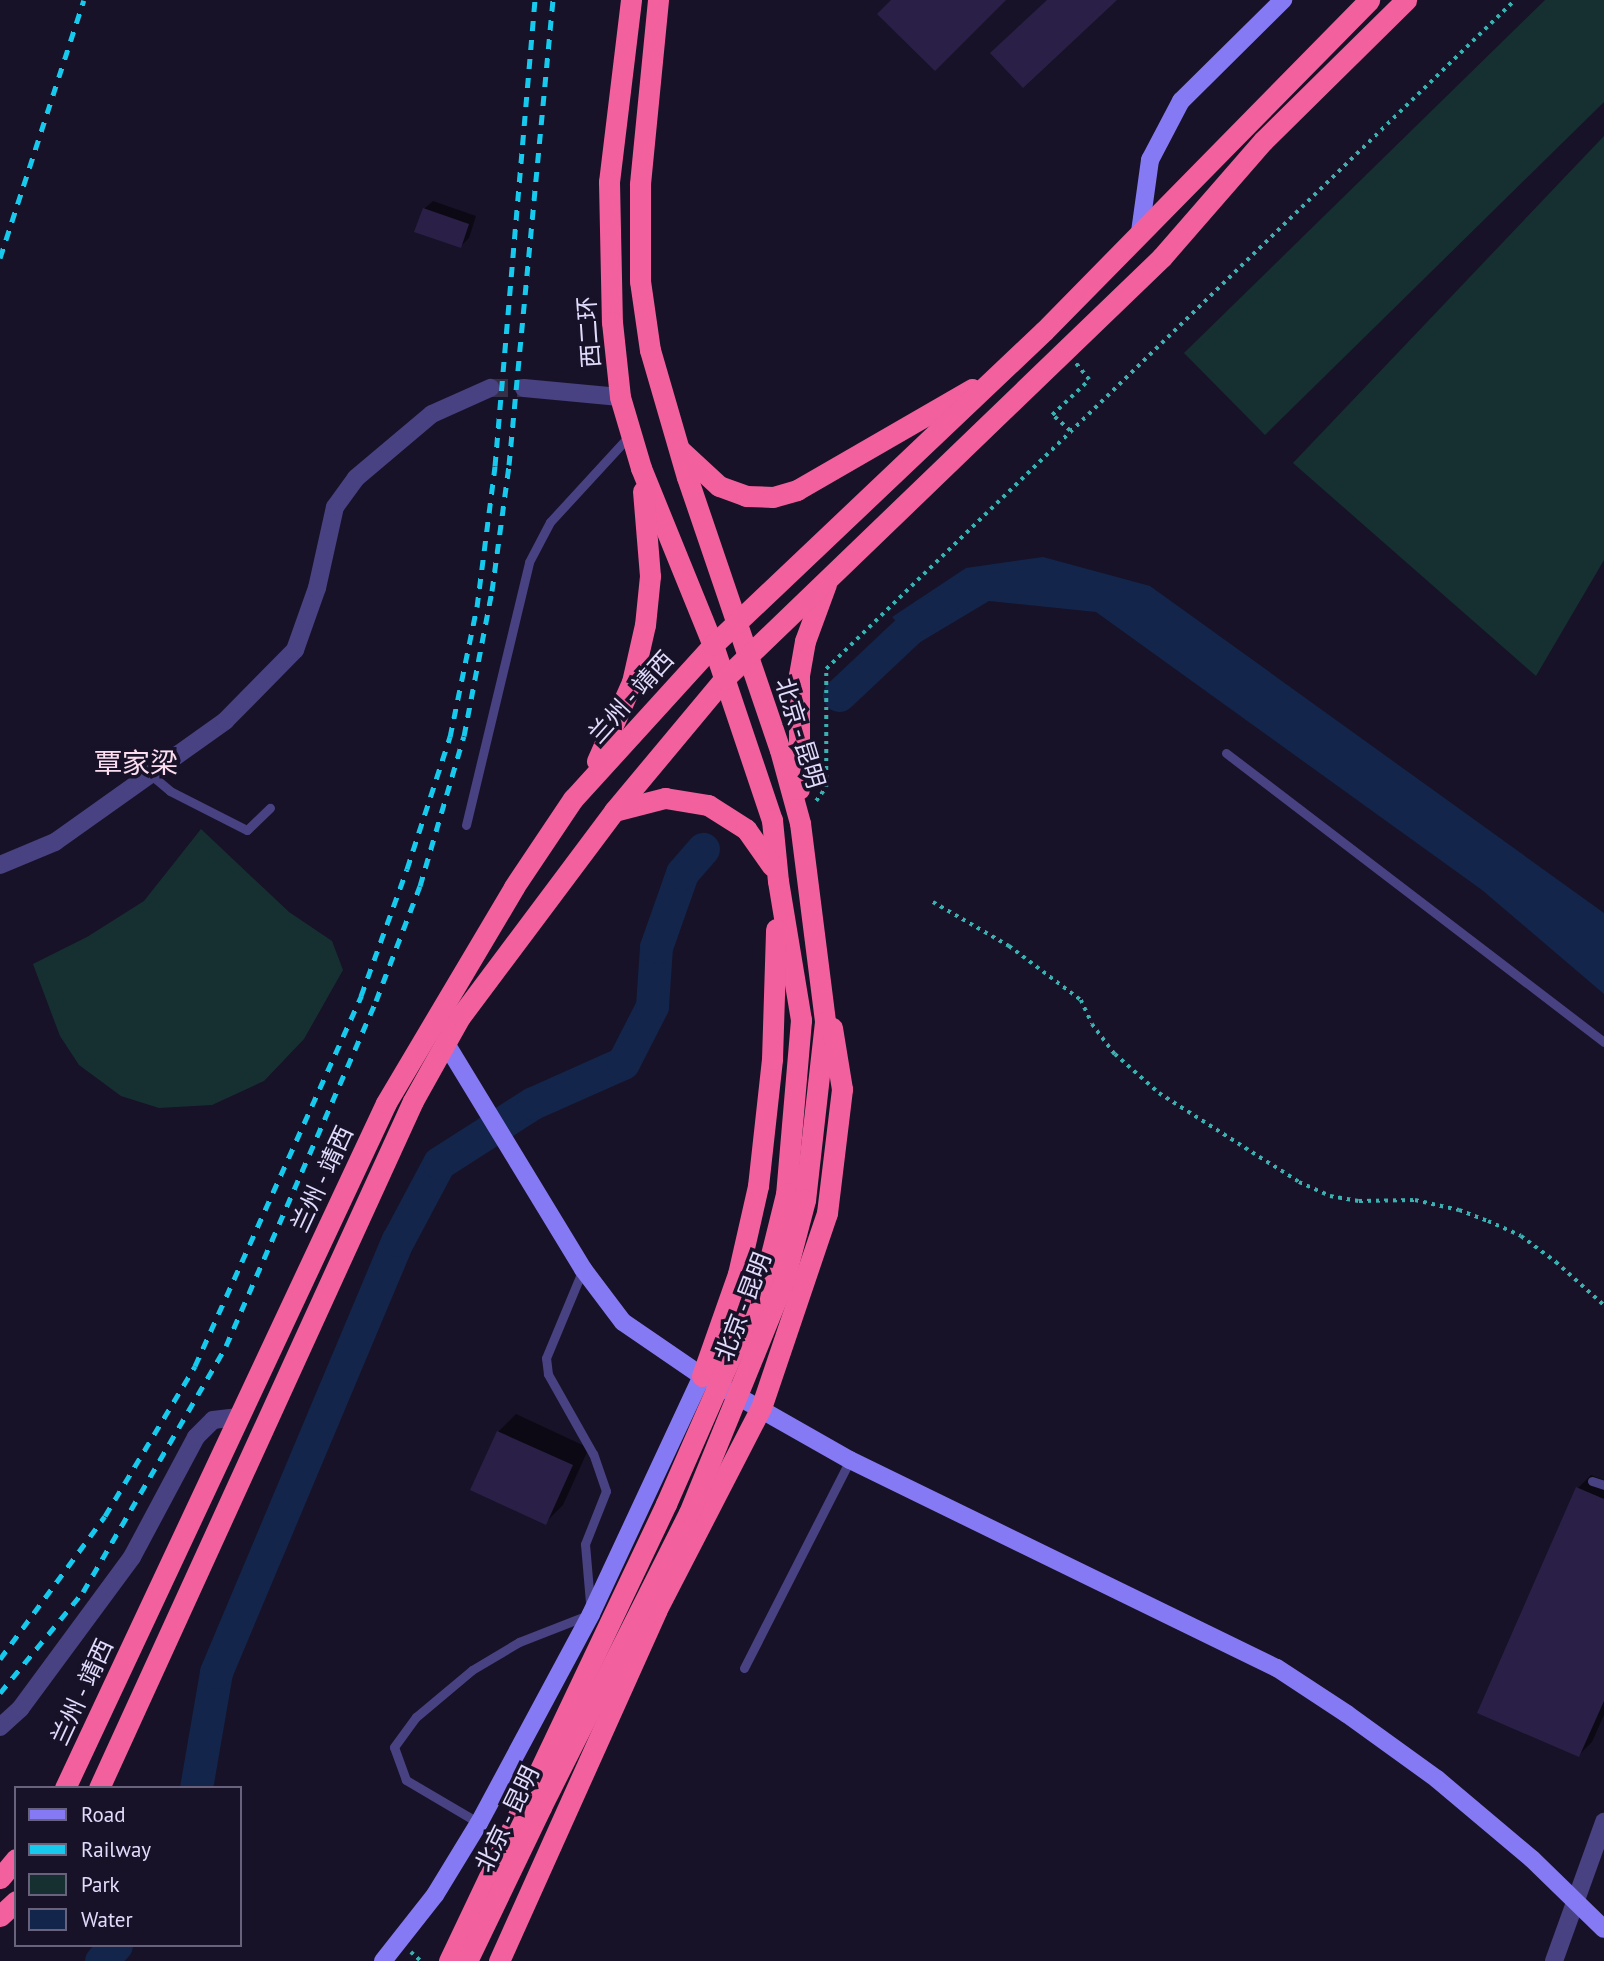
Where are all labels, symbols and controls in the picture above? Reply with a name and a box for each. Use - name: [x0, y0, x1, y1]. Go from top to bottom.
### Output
- street label: 西二环: [572, 295, 606, 369]
- street label: 兰州 - 靖西: [581, 644, 681, 750]
- street label: 北京 - 昆明: [769, 673, 831, 793]
- district label: 覃家梁: [94, 746, 178, 780]
- street label: 兰州 - 靖西: [284, 1120, 360, 1238]
- street label: 北京 - 昆明: [709, 1247, 777, 1367]
- street label: 兰州 - 靖西: [44, 1633, 120, 1751]
- street label: 北京 - 昆明: [468, 1760, 546, 1878]
- legend: [14, 1786, 242, 1947]
- text: Road: [81, 1801, 125, 1828]
- text: Railway: [81, 1836, 151, 1863]
- text: Park: [81, 1871, 120, 1898]
- text: Water: [81, 1906, 133, 1933]

